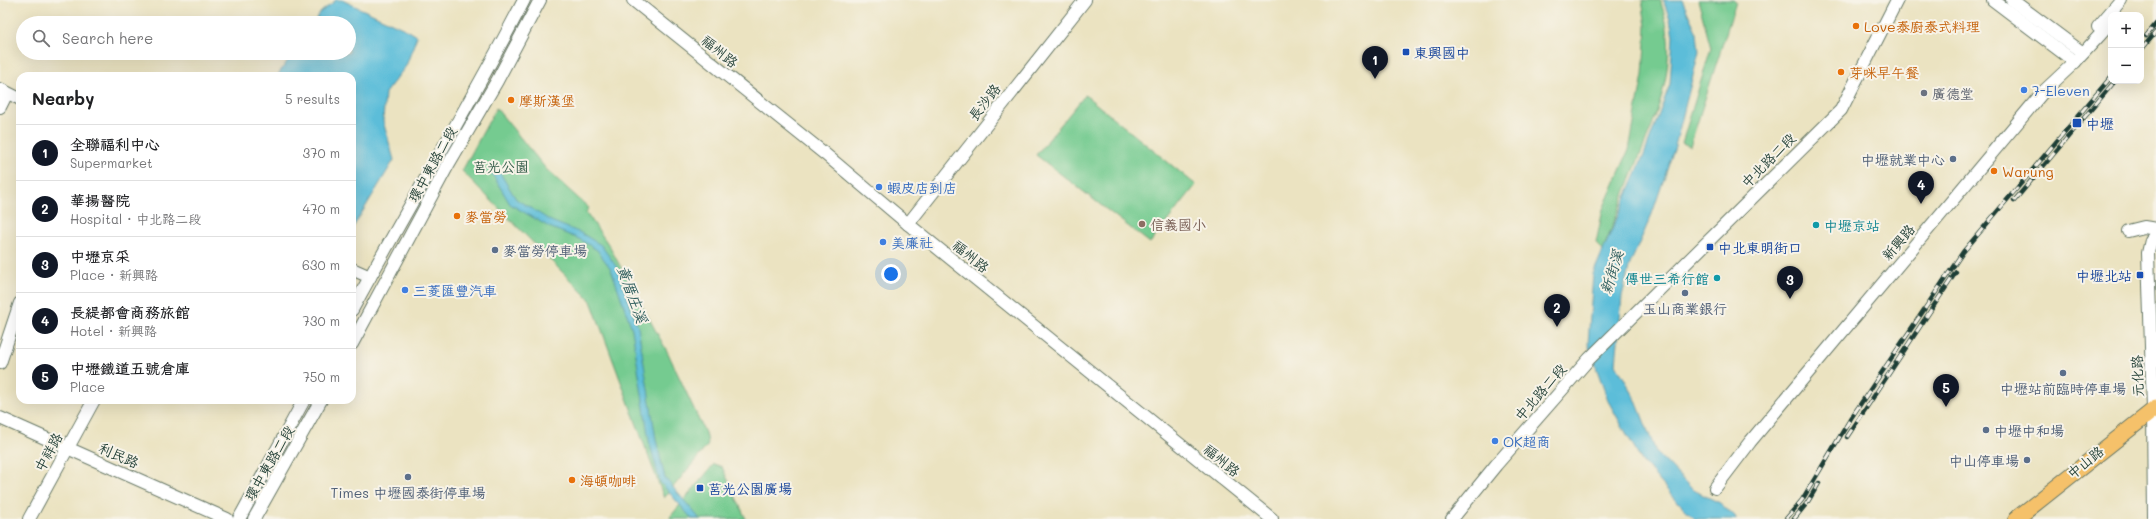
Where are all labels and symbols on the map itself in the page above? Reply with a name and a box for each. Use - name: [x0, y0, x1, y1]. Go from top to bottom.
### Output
- place label: Love泰廚泰式料理: [1864, 17, 1980, 36]
- marker: Love泰廚泰式料理: [1851, 21, 1861, 31]
- street label: 福州路: [698, 30, 742, 72]
- place label: 東興國中: [1414, 43, 1470, 62]
- pin: 1: [1362, 46, 1388, 79]
- marker: 東興國中: [1401, 47, 1411, 57]
- place label: 芽咪早午餐: [1849, 63, 1919, 82]
- marker: 芽咪早午餐: [1836, 67, 1846, 77]
- street label: 長沙路: [964, 80, 1004, 124]
- place label: 7-Eleven: [2032, 81, 2090, 100]
- place label: 廣德堂: [1932, 84, 1974, 103]
- marker: 7-Eleven: [2019, 85, 2029, 95]
- marker: 廣德堂: [1919, 88, 1929, 98]
- place label: 摩斯漢堡: [519, 91, 575, 110]
- marker: 摩斯漢堡: [506, 95, 516, 105]
- place label: 中壢: [2086, 114, 2114, 133]
- marker: 中壢: [2071, 117, 2083, 129]
- street label: 環中東路二段: [403, 123, 461, 205]
- street label: 中北路二段: [1737, 129, 1799, 191]
- place label: 中壢就業中心: [1861, 150, 1945, 169]
- marker: 中壢就業中心: [1948, 154, 1958, 164]
- park label: 莒光公園: [473, 157, 529, 176]
- place label: Warung: [2002, 162, 2054, 181]
- marker: Warung: [1989, 166, 1999, 176]
- pin: 4: [1908, 171, 1934, 204]
- place label: 蝦皮店到店: [887, 178, 957, 197]
- marker: 蝦皮店到店: [874, 182, 884, 192]
- place label: 麥當勞: [465, 207, 507, 226]
- marker: 麥當勞: [452, 211, 462, 221]
- place label: 信義國小: [1150, 215, 1206, 234]
- place label: 中壢京站: [1824, 216, 1880, 235]
- marker: 信義國小: [1137, 219, 1147, 229]
- marker: 中壢京站: [1811, 220, 1821, 230]
- street label: 新興路: [1877, 220, 1919, 264]
- place label: 美廉社: [891, 233, 933, 252]
- street label: 福州路: [949, 235, 993, 277]
- marker: 美廉社: [878, 237, 888, 247]
- place label: 中北東明街口: [1718, 238, 1802, 257]
- place label: 麥當勞停車場: [503, 241, 587, 260]
- marker: 中北東明街口: [1705, 242, 1715, 252]
- marker: 麥當勞停車場: [490, 245, 500, 255]
- water label: 新街溪: [1595, 247, 1627, 296]
- water label: 黃厝庄溪: [613, 262, 653, 327]
- your location: [881, 264, 901, 284]
- pin: 3: [1777, 266, 1803, 299]
- place label: 中壢北站: [2076, 266, 2132, 285]
- place label: 傳世三希行館: [1625, 269, 1709, 288]
- marker: 中壢北站: [2135, 270, 2145, 280]
- marker: 傳世三希行館: [1712, 273, 1722, 283]
- place label: 三菱匯豐汽車: [413, 281, 497, 300]
- marker: 三菱匯豐汽車: [400, 285, 410, 295]
- marker: 玉山商業銀行: [1680, 288, 1690, 298]
- pin: 2: [1544, 294, 1570, 327]
- place label: 玉山商業銀行: [1643, 299, 1727, 318]
- street label: 元化路: [2127, 355, 2147, 397]
- street label: 中北路二段: [1510, 359, 1570, 425]
- marker: 中壢站前臨時停車場: [2058, 368, 2068, 378]
- pin: 5: [1933, 374, 1959, 407]
- place label: 中壢站前臨時停車場: [2000, 379, 2126, 398]
- place label: 中壢中和場: [1994, 421, 2064, 440]
- street label: 環中東路二段: [240, 422, 298, 504]
- marker: 中壢中和場: [1981, 425, 1991, 435]
- street label: 中祥路: [30, 429, 66, 475]
- place label: OK超商: [1503, 432, 1551, 451]
- marker: OK超商: [1490, 436, 1500, 446]
- street label: 利民路: [96, 438, 142, 472]
- street label: 福州路: [1200, 439, 1244, 481]
- street label: 中山路: [2063, 441, 2107, 483]
- place label: 中山停車場: [1949, 451, 2019, 470]
- marker: 中山停車場: [2022, 455, 2032, 465]
- place label: 海頓咖啡: [580, 471, 636, 490]
- marker: Times 中壢國泰街停車場: [403, 472, 413, 482]
- marker: 海頓咖啡: [567, 475, 577, 485]
- place label: 莒光公園廣場: [708, 479, 792, 498]
- place label: Times 中壢國泰街停車場: [330, 483, 486, 502]
- marker: 莒光公園廣場: [695, 483, 705, 493]

